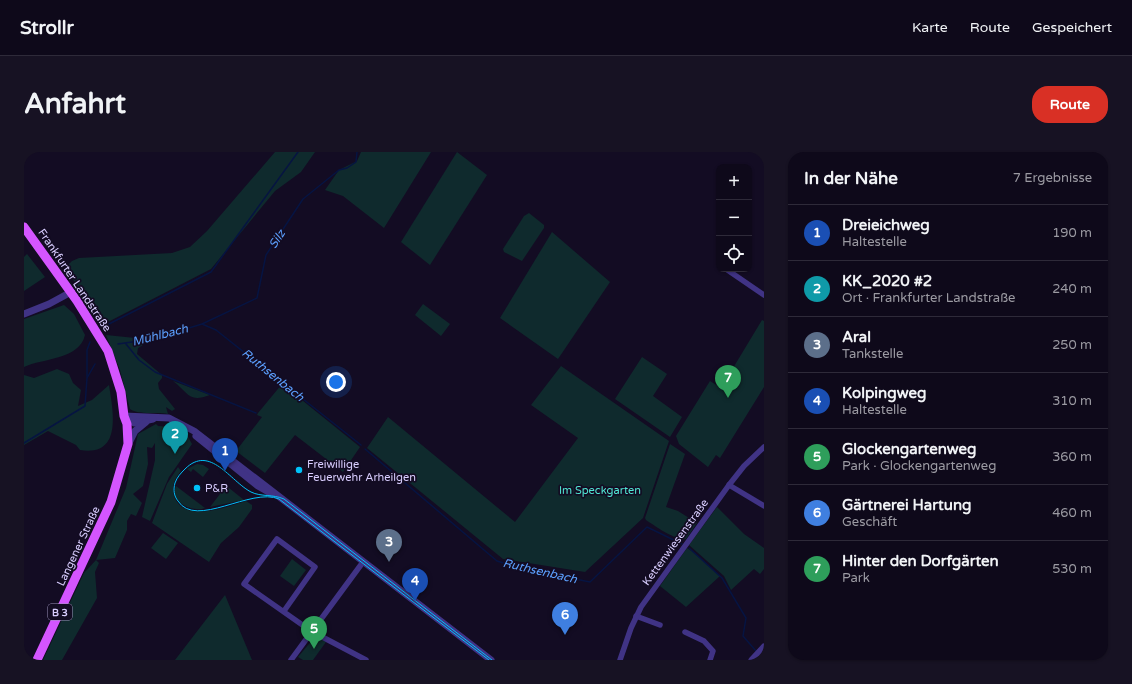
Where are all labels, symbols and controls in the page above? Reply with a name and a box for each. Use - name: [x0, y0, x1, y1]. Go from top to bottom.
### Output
- text: Strollr: [20, 17, 74, 39]
- text: Karte: [912, 19, 948, 36]
- text: Route: [970, 19, 1010, 36]
- text: Gespeichert: [1032, 19, 1112, 36]
- button: Route: [1032, 86, 1108, 123]
- text: Anfahrt: [24, 87, 126, 121]
- map controls: [716, 164, 752, 272]
- button: +: [716, 164, 752, 200]
- text: In der Nähe: [804, 168, 898, 189]
- text: 7 Ergebnisse: [1013, 170, 1092, 186]
- button: −: [716, 200, 752, 236]
- text: Dreieichweg: [842, 216, 930, 234]
- text: 1: [813, 225, 821, 241]
- text: 190 m: [1052, 225, 1092, 241]
- water label: Silz: [266, 226, 289, 251]
- street label: Frankfurter Landstraße: [35, 227, 114, 334]
- text: Haltestelle: [842, 234, 907, 250]
- button: locate: [716, 236, 752, 272]
- text: KK_2020 #2: [842, 272, 932, 290]
- text: 2: [813, 281, 821, 297]
- text: 240 m: [1052, 281, 1092, 297]
- text: Ort · Frankfurter Landstraße: [842, 290, 1015, 306]
- water label: Mühlbach: [131, 321, 190, 349]
- text: Aral: [842, 328, 871, 346]
- text: 3: [813, 337, 821, 353]
- text: 250 m: [1052, 337, 1092, 353]
- water label: Ruthsenbach: [239, 346, 307, 405]
- text: Tankstelle: [842, 346, 903, 362]
- pin: 7: [715, 365, 741, 398]
- your location: [326, 372, 346, 392]
- text: Kolpingweg: [842, 384, 926, 402]
- text: 4: [813, 393, 821, 409]
- text: 310 m: [1052, 393, 1092, 409]
- text: Haltestelle: [842, 402, 907, 418]
- pin: 2: [162, 421, 188, 454]
- pin: 1: [212, 438, 238, 471]
- text: Glockengartenweg: [842, 440, 976, 458]
- text: 5: [813, 449, 821, 465]
- text: 360 m: [1052, 449, 1092, 465]
- place label: Freiwillige Feuerwehr Arheilgen: [307, 458, 416, 484]
- text: Park · Glockengartenweg: [842, 458, 996, 474]
- marker: Freiwillige Feuerwehr Arheilgen: [294, 465, 304, 475]
- place label: P&R: [205, 482, 228, 495]
- marker: P&R: [192, 483, 202, 493]
- park label: Im Speckgarten: [559, 484, 641, 497]
- text: Gärtnerei Hartung: [842, 496, 972, 514]
- street label: Kettenwiesenstraße: [640, 497, 711, 588]
- street label: Langener Straße: [54, 504, 103, 588]
- text: 6: [813, 505, 821, 521]
- text: 460 m: [1052, 505, 1092, 521]
- text: Geschäft: [842, 514, 897, 530]
- pin: 3: [376, 529, 402, 562]
- text: Hinter den Dorfgärten: [842, 552, 999, 570]
- water label: Ruthsenbach: [502, 556, 579, 586]
- text: 7: [813, 561, 821, 577]
- text: 530 m: [1052, 561, 1092, 577]
- pin: 4: [402, 568, 428, 601]
- text: Park: [842, 570, 870, 586]
- pin: 6: [552, 602, 578, 635]
- road number: B 3: [48, 604, 72, 620]
- pin: 5: [301, 616, 327, 649]

